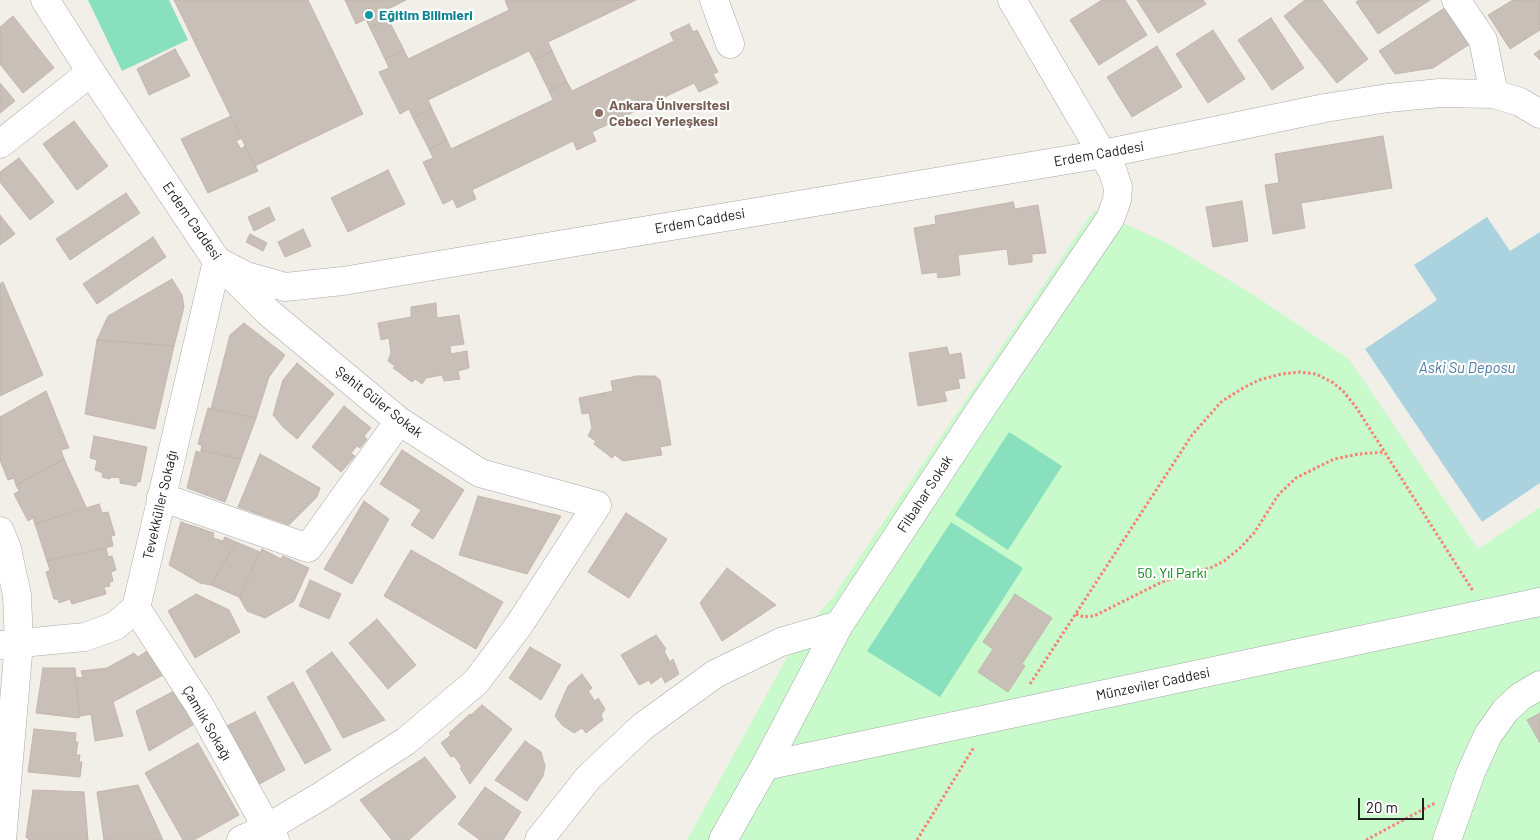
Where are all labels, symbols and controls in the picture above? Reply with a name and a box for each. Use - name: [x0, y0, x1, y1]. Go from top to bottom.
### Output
- place label: Eğitim Bilimleri: [379, 7, 473, 23]
- marker: Eğitim Bilimleri: [363, 9, 375, 21]
- place label: Ankara Üniversitesi Cebeci Yerleşkesi: [609, 97, 730, 130]
- marker: Ankara Üniversitesi Cebeci Yerleşkesi: [593, 107, 605, 119]
- street label: Erdem Caddesi: [1053, 138, 1145, 170]
- street label: Erdem Caddesi: [159, 179, 225, 263]
- street label: Erdem Caddesi: [654, 205, 746, 237]
- water label: Aski Su Deposu: [1419, 359, 1515, 377]
- street label: Şehit Güler Sokak: [332, 363, 426, 441]
- street label: Tevekküller Sokağı: [139, 449, 181, 561]
- street label: Filbahar Sokak: [894, 452, 956, 536]
- park label: 50. Yıl Parkı: [1137, 565, 1207, 581]
- street label: Münzeviler Caddesi: [1095, 664, 1211, 704]
- street label: Çamlık Sokağı: [179, 683, 235, 763]
- scale bar: [1360, 788, 1426, 820]
- text: 20 m: [1366, 798, 1398, 816]

